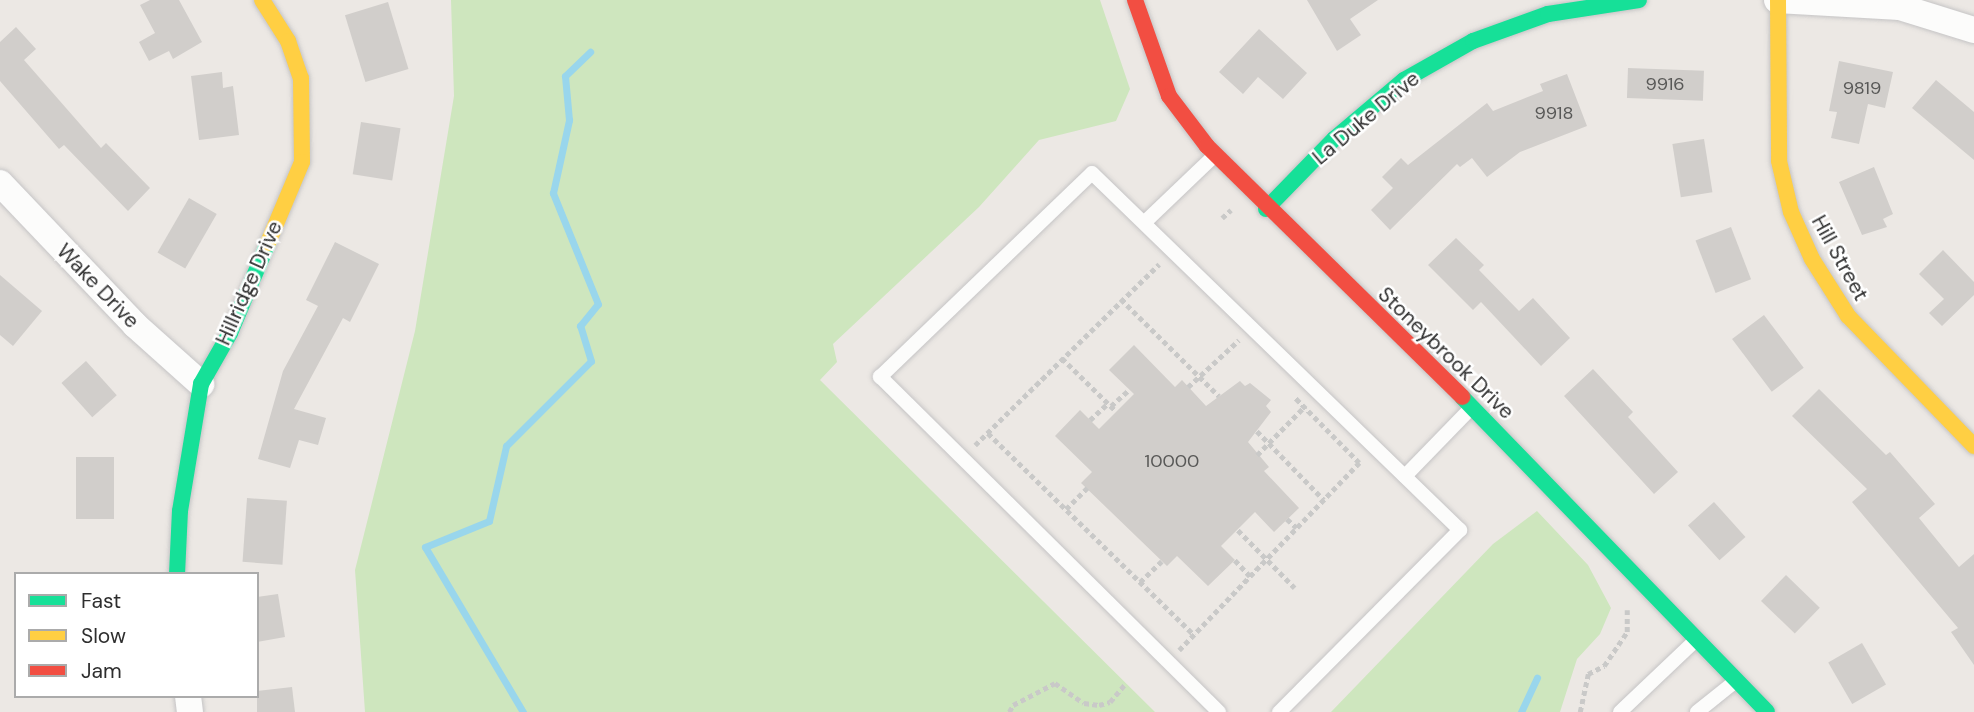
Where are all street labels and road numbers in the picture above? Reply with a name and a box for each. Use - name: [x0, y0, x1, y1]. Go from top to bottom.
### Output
- street label: La Duke Drive: [1307, 66, 1425, 170]
- street label: Hill Street: [1806, 211, 1874, 305]
- street label: Hillridge Drive: [210, 217, 288, 349]
- street label: Wake Drive: [51, 238, 145, 334]
- street label: Stoneybrook Drive: [1373, 282, 1519, 424]

